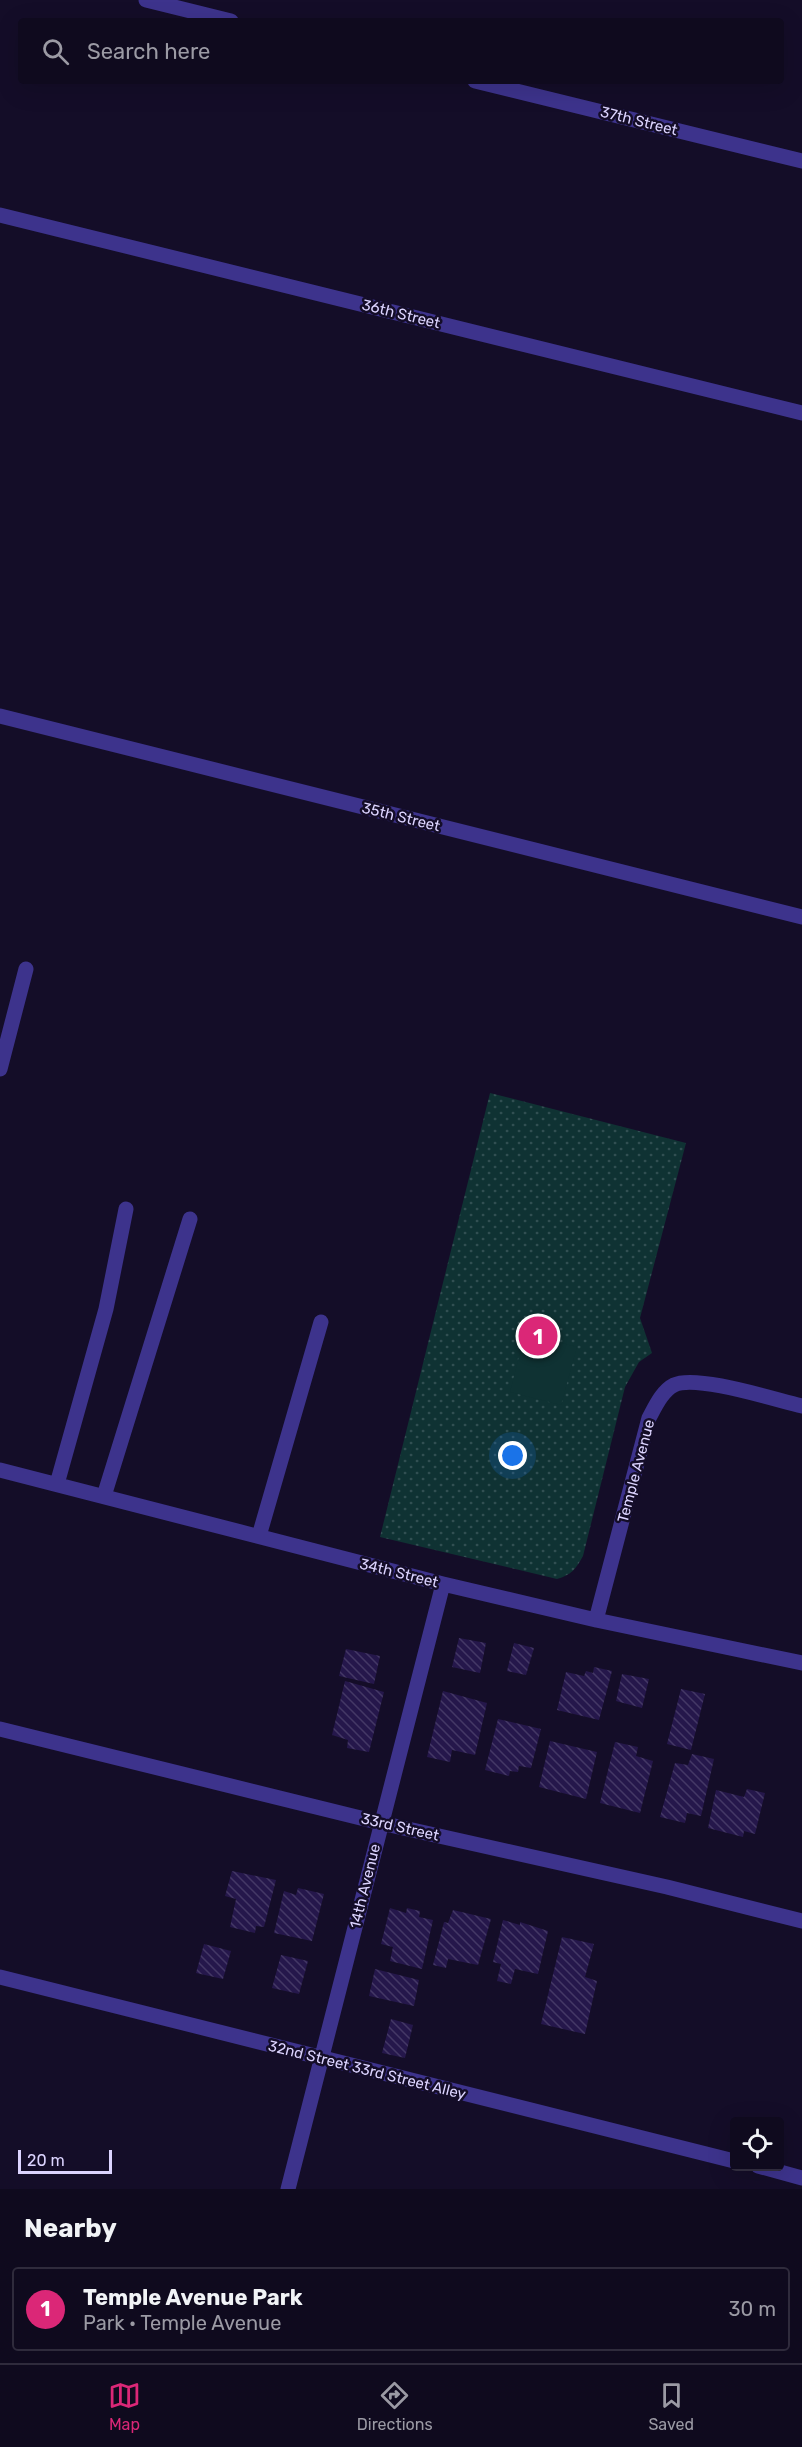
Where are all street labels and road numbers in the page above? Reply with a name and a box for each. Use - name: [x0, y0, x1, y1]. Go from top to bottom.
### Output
- street label: 37th Street: [599, 103, 680, 139]
- street label: 36th Street: [360, 296, 442, 332]
- street label: 35th Street: [360, 799, 442, 835]
- street label: Temple Avenue: [614, 1418, 658, 1524]
- street label: 34th Street: [358, 1555, 440, 1591]
- street label: 33rd Street: [359, 1809, 441, 1845]
- street label: 14th Avenue: [346, 1842, 384, 1930]
- street label: 32nd Street 33rd Street Alley: [266, 2037, 468, 2103]

